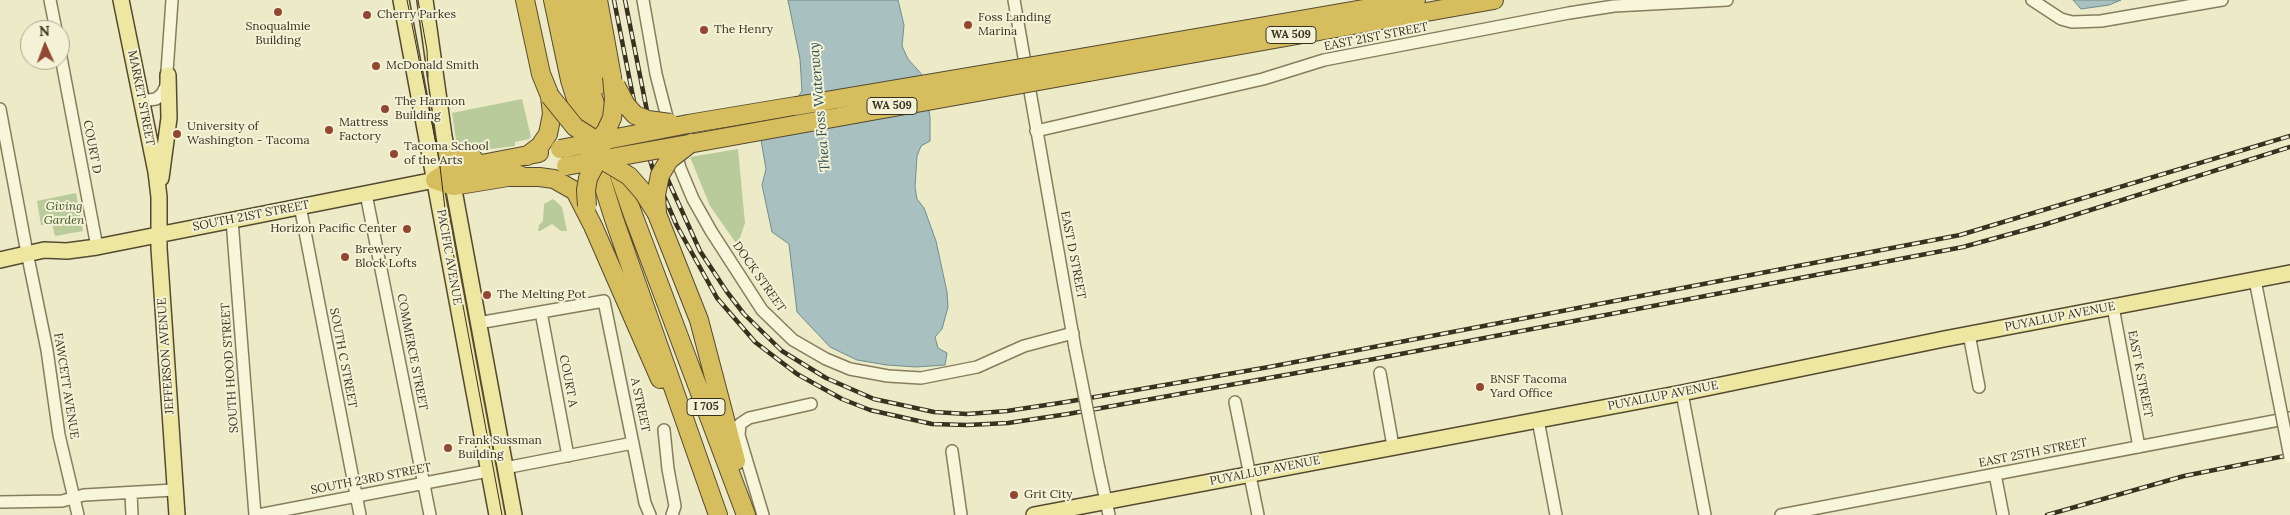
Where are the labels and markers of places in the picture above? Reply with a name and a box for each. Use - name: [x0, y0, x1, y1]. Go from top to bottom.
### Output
- marker: Snoqualmie Building: [272, 6, 284, 18]
- place label: Cherry Parkes: [377, 8, 456, 22]
- marker: Cherry Parkes: [361, 9, 373, 21]
- place label: Foss Landing Marina: [978, 11, 1051, 39]
- marker: Foss Landing Marina: [962, 19, 974, 31]
- place label: Snoqualmie Building: [245, 20, 311, 48]
- place label: The Henry: [714, 23, 773, 37]
- marker: The Henry: [698, 24, 710, 36]
- place label: McDonald Smith: [386, 59, 479, 73]
- marker: McDonald Smith: [370, 60, 382, 72]
- place label: The Harmon Building: [395, 95, 465, 123]
- marker: The Harmon Building: [379, 103, 391, 115]
- place label: Mattress Factory: [339, 116, 388, 144]
- place label: University of Washington - Tacoma: [187, 120, 310, 148]
- marker: Mattress Factory: [323, 124, 335, 136]
- marker: University of Washington - Tacoma: [171, 128, 183, 140]
- place label: Tacoma School of the Arts: [404, 140, 489, 168]
- marker: Tacoma School of the Arts: [388, 148, 400, 160]
- place label: Horizon Pacific Center: [270, 222, 397, 236]
- marker: Horizon Pacific Center: [401, 223, 413, 235]
- place label: Brewery Block Lofts: [355, 243, 417, 271]
- marker: Brewery Block Lofts: [339, 251, 351, 263]
- place label: The Melting Pot: [497, 288, 586, 302]
- marker: The Melting Pot: [481, 289, 493, 301]
- place label: BNSF Tacoma Yard Office: [1490, 373, 1567, 401]
- marker: BNSF Tacoma Yard Office: [1474, 381, 1486, 393]
- place label: Frank Sussman Building: [458, 434, 542, 462]
- marker: Frank Sussman Building: [442, 442, 454, 454]
- place label: Grit City: [1024, 488, 1073, 502]
- marker: Grit City: [1008, 489, 1020, 501]

